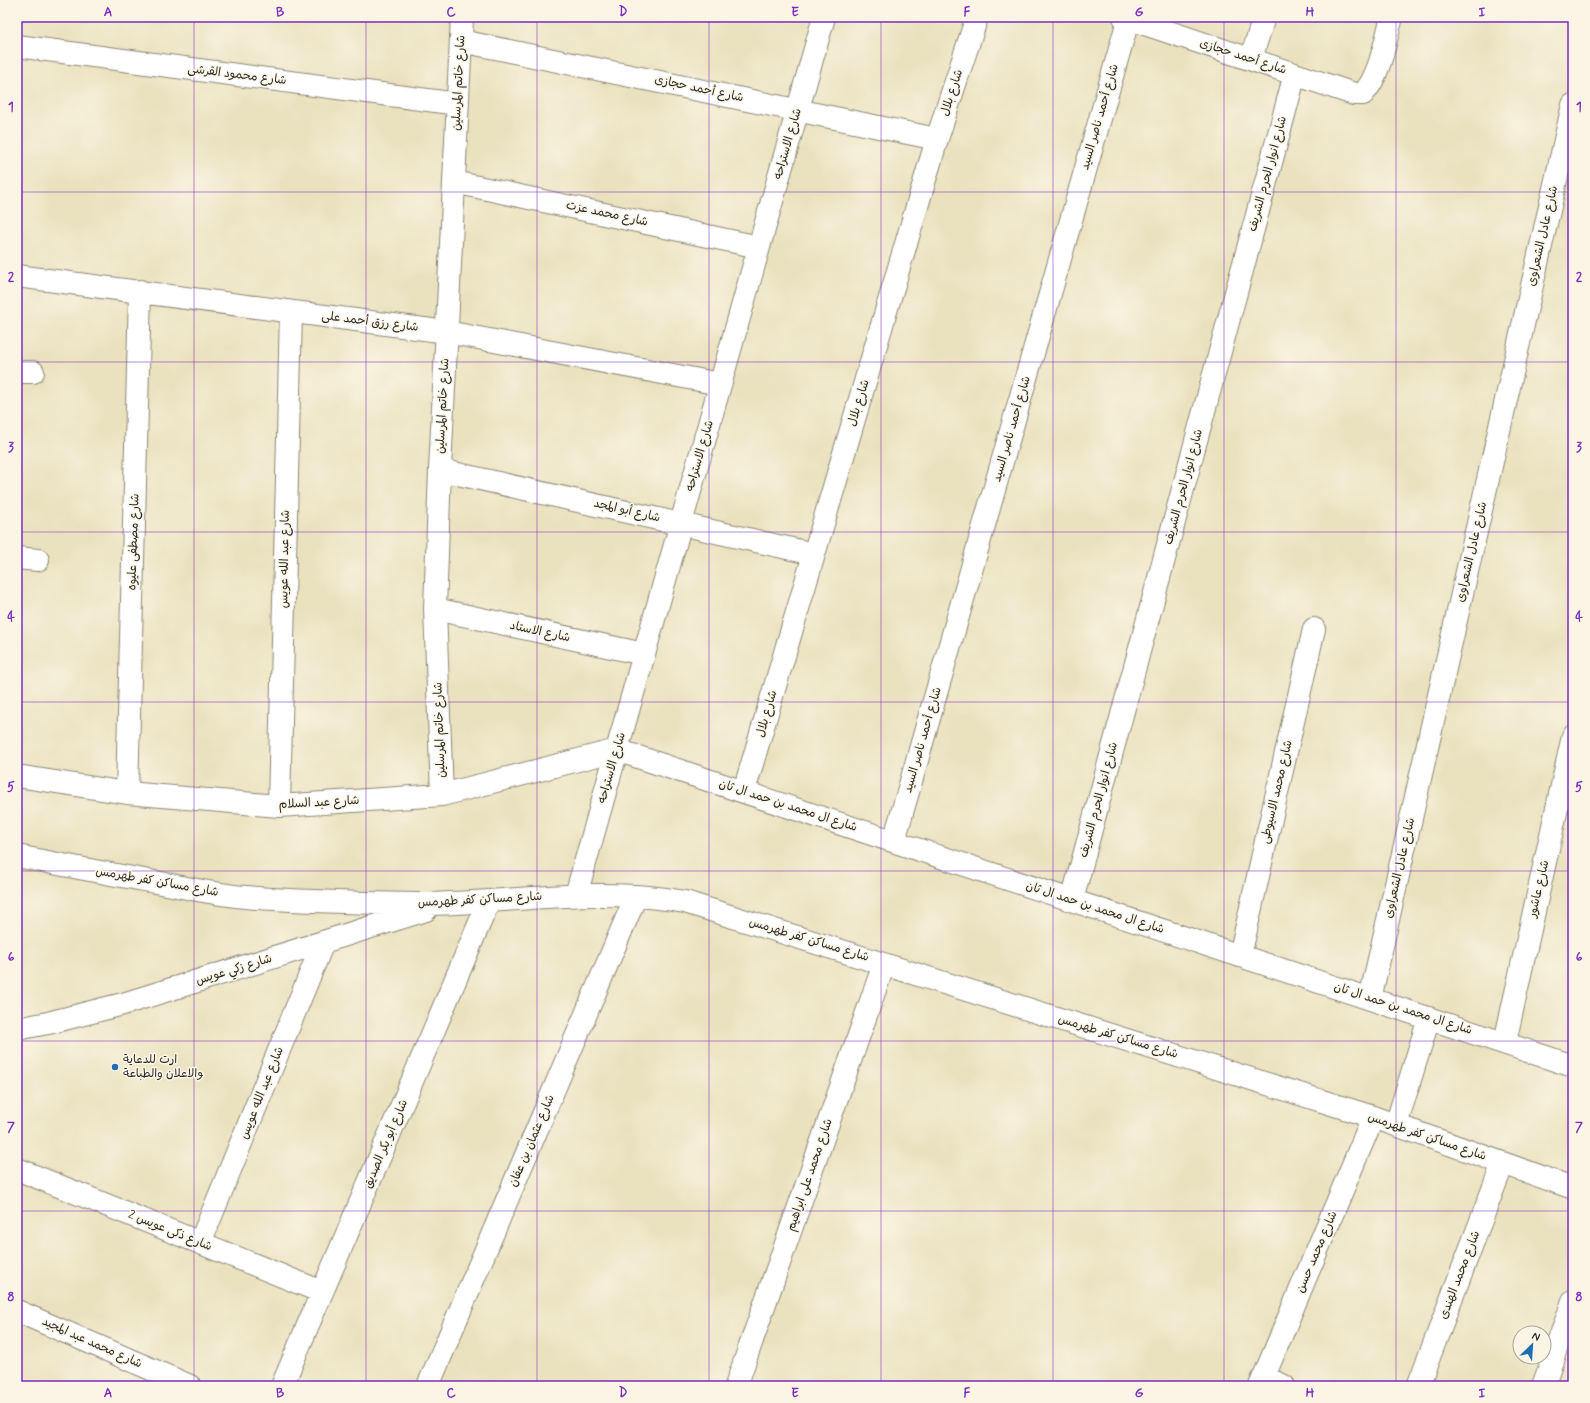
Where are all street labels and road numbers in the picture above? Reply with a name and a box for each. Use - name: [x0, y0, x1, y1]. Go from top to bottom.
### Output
- street label: شارع خاتم المرسلين: [449, 35, 469, 131]
- street label: شارع أحمد حجازى: [1197, 35, 1289, 79]
- street label: شارع محمود القرشى: [187, 61, 287, 89]
- street label: شارع أحمد ناصر السيد: [1077, 62, 1123, 172]
- street label: شارع بلال: [937, 68, 967, 118]
- street label: شارع أحمد حجازى: [653, 72, 745, 106]
- street label: شارع الاستراحه: [770, 107, 806, 181]
- street label: شارع انوار الحرم الشريف: [1245, 115, 1291, 233]
- street label: شارع عادل الشعراوى: [1524, 184, 1562, 288]
- street label: شارع محمد عزت: [565, 198, 649, 230]
- street label: شارع رزق أحمد على: [321, 308, 419, 336]
- street label: شارع خاتم المرسلين: [433, 358, 453, 454]
- street label: شارع أحمد ناصر السيد: [989, 374, 1035, 484]
- street label: شارع بلال: [844, 378, 874, 428]
- street label: شارع الاستراحه: [682, 419, 718, 493]
- street label: شارع انوار الحرم الشريف: [1161, 428, 1207, 546]
- street label: شارع مصطفى عليوه: [124, 493, 144, 591]
- street label: شارع أبو المجد: [592, 496, 662, 526]
- street label: شارع عادل الشعراوى: [1453, 500, 1491, 604]
- street label: شارع عبد الله عويس: [276, 510, 294, 608]
- street label: شارع الاستاد: [508, 618, 572, 646]
- street label: شارع خاتم المرسلين: [430, 682, 450, 778]
- street label: شارع أحمد ناصر السيد: [900, 685, 946, 795]
- street label: شارع بلال: [753, 689, 781, 739]
- street label: شارع الاستراحه: [594, 731, 630, 805]
- street label: شارع محمد الاسيوطى: [1257, 739, 1297, 845]
- street label: شارع انوار الحرم الشريف: [1076, 741, 1122, 859]
- street label: شارع ال محمد بن حمد ال ثان: [717, 776, 859, 836]
- street label: شارع عبد السلام: [278, 793, 360, 813]
- street label: شارع عادل الشعراوى: [1381, 816, 1419, 920]
- street label: شارع عاشور: [1524, 859, 1553, 920]
- street label: شارع مساكن كفر طهرمس: [94, 863, 220, 901]
- street label: شارع ال محمد بن حمد ال ثان: [1024, 878, 1166, 938]
- street label: شارع مساكن كفر طهرمس: [417, 889, 543, 911]
- street label: شارع مساكن كفر طهرمس: [747, 914, 871, 966]
- street label: شارع زكي عويس: [194, 951, 275, 991]
- street label: شارع ال محمد بن حمد ال ثان: [1332, 979, 1474, 1039]
- street label: شارع مساكن كفر طهرمس: [1056, 1011, 1180, 1063]
- street label: شارع عبد الله عويس: [236, 1044, 288, 1142]
- street label: شارع عثمان بن عفان: [505, 1093, 559, 1189]
- street label: شارع أبو بكر الصديق: [360, 1097, 412, 1191]
- street label: شارع مساكن كفر طهرمس: [1366, 1109, 1488, 1165]
- street label: شارع محمد على ابراهيم: [783, 1117, 837, 1233]
- street label: شارع ذكى عويس 2: [126, 1207, 214, 1255]
- street label: شارع محمد حسن: [1293, 1209, 1341, 1295]
- street label: شارع محمد الهندى: [1436, 1229, 1484, 1321]
- street label: شارع محمد عبد المجيد: [39, 1314, 145, 1372]

